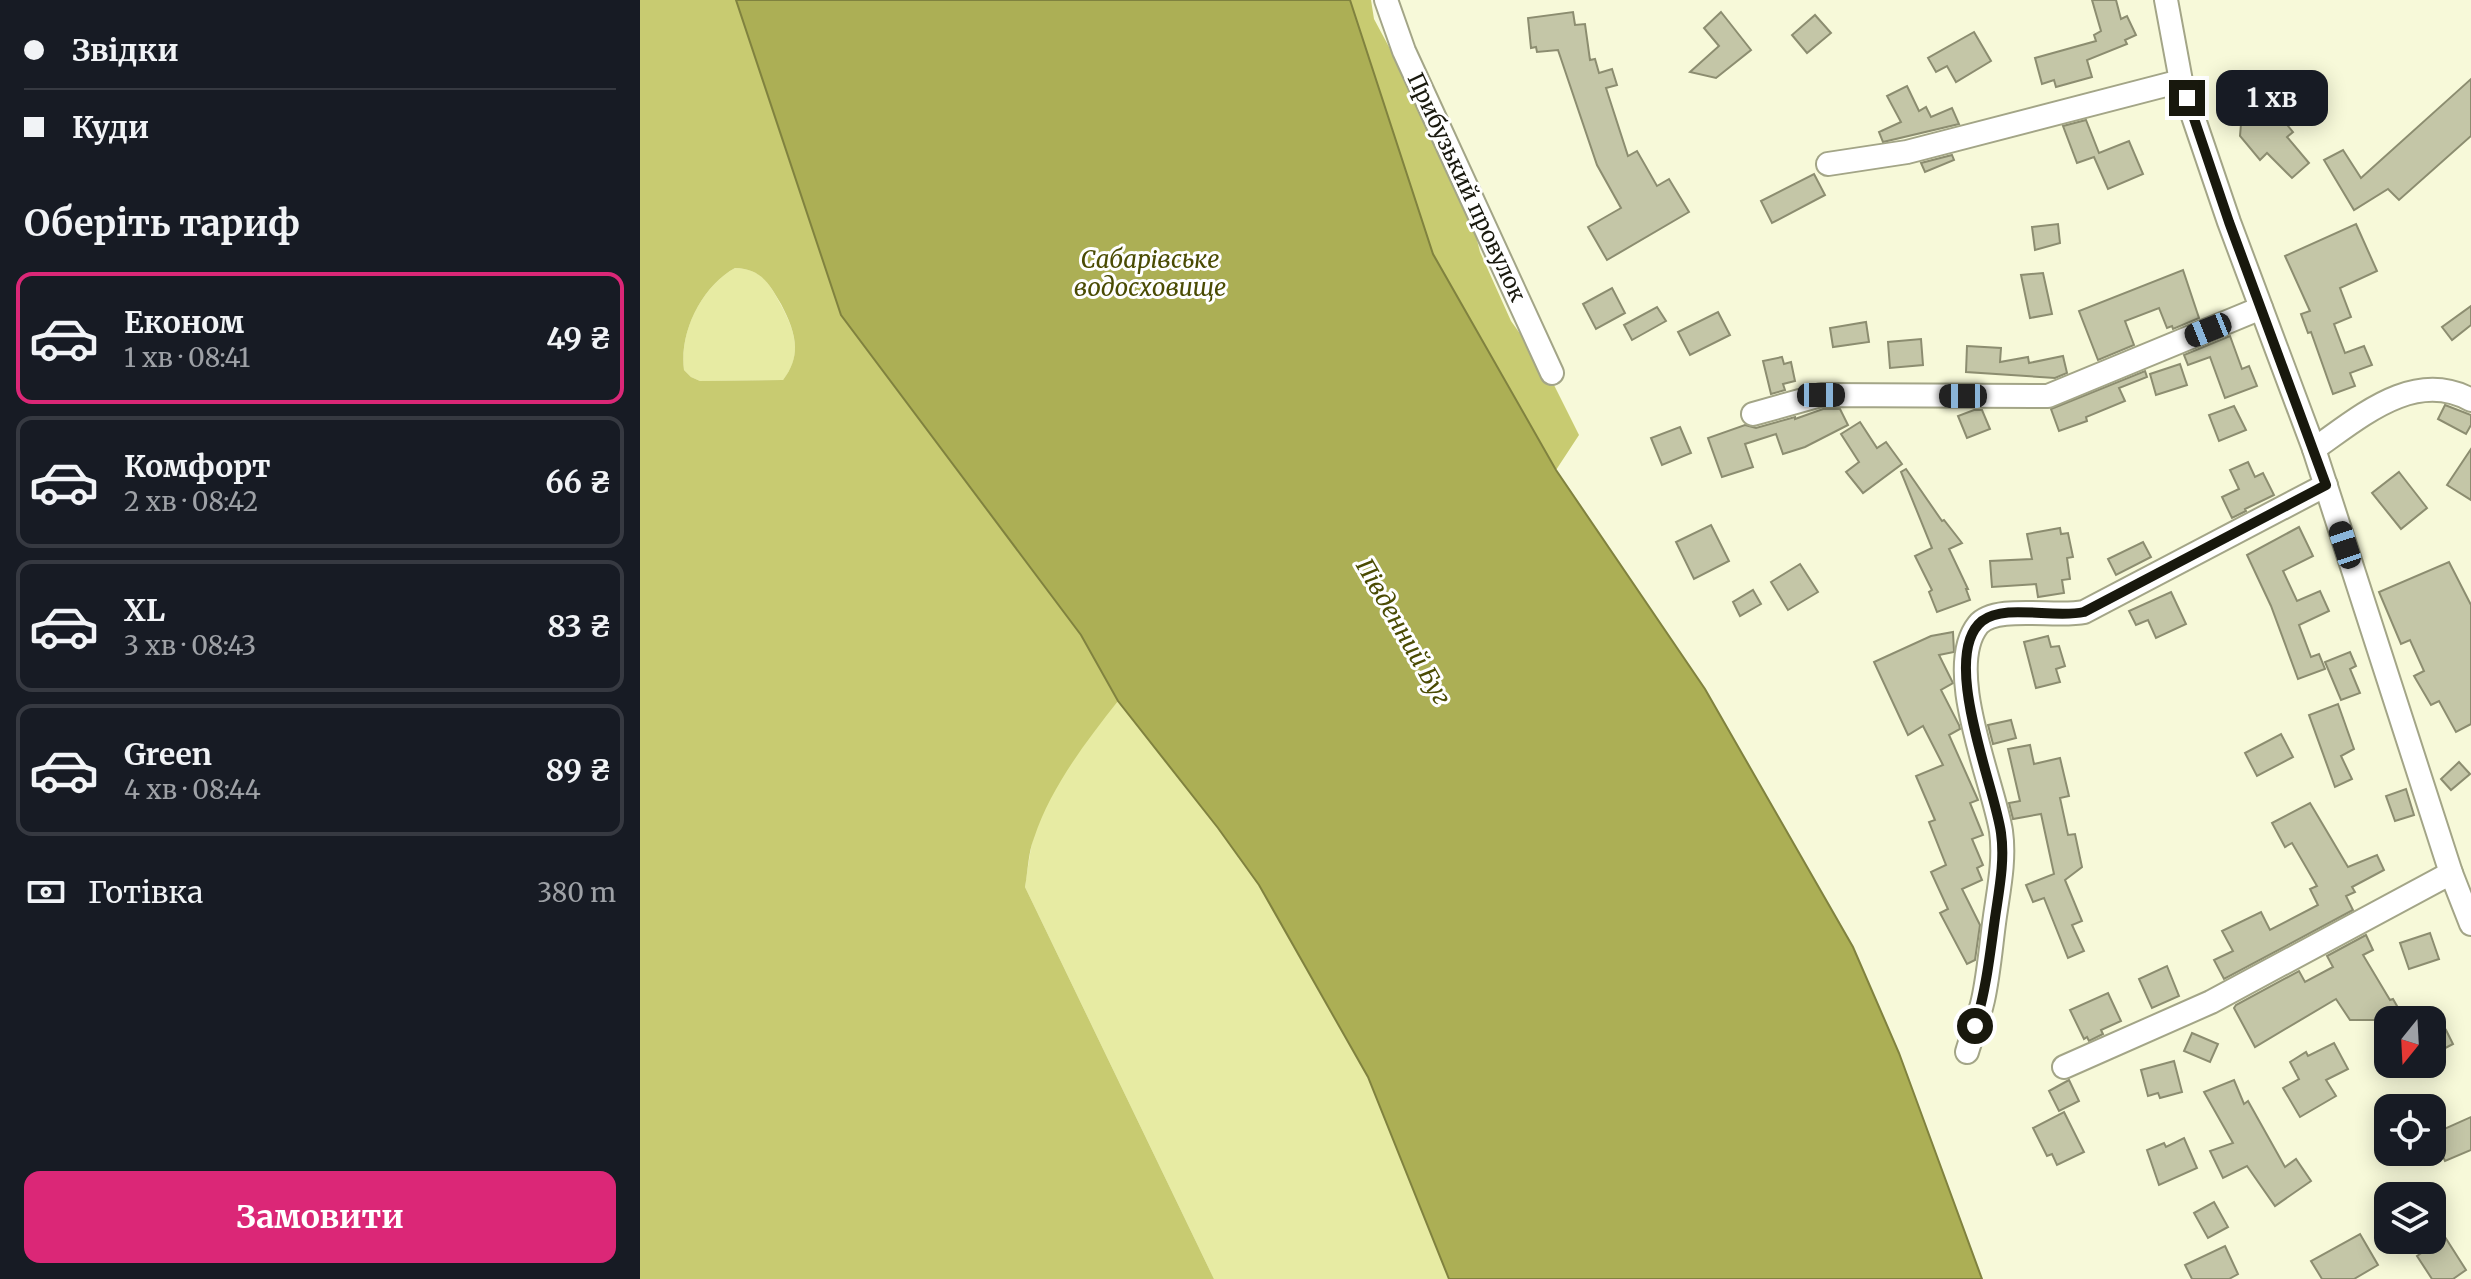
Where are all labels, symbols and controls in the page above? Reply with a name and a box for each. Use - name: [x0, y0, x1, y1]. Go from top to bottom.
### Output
- text: Звідки: [72, 31, 179, 69]
- street label: Прибузький провулок: [1402, 68, 1532, 306]
- callout: 1 хв: [2215, 70, 2327, 126]
- route end: [2169, 80, 2205, 116]
- text: 1 хв: [2247, 81, 2297, 114]
- text: Куди: [72, 108, 149, 146]
- text: Оберіть тариф: [24, 201, 300, 246]
- water label: Сабарівське водосховище: [1074, 244, 1226, 303]
- icon: car: [28, 302, 100, 374]
- text: Економ: [124, 303, 244, 341]
- car: [2181, 310, 2235, 350]
- text: 49 ₴: [546, 319, 612, 357]
- text: 1 хв · 08:41: [124, 341, 250, 374]
- car: [1797, 383, 1845, 407]
- car: [1939, 384, 1987, 408]
- icon: car: [28, 446, 100, 518]
- text: Комфорт: [124, 447, 271, 485]
- text: 66 ₴: [545, 463, 612, 501]
- text: 2 хв · 08:42: [124, 485, 258, 518]
- car: [2326, 518, 2364, 572]
- water label: Південний Буг: [1349, 553, 1458, 711]
- icon: car: [28, 590, 100, 662]
- text: XL: [124, 591, 165, 629]
- text: 83 ₴: [547, 607, 612, 645]
- text: 3 хв · 08:43: [124, 629, 256, 662]
- icon: car: [28, 734, 100, 806]
- text: Green: [124, 735, 212, 773]
- text: 89 ₴: [546, 751, 612, 789]
- text: 4 хв · 08:44: [124, 773, 261, 806]
- icon: cash: [24, 870, 68, 914]
- text: Готівка: [88, 873, 203, 911]
- text: 380 m: [537, 876, 616, 909]
- north arrow: [2374, 1006, 2446, 1078]
- map controls: [2374, 1006, 2446, 1254]
- route start: [1957, 1008, 1993, 1044]
- button: locate: [2374, 1094, 2446, 1166]
- button: Замовити: [24, 1171, 616, 1263]
- button: layers: [2374, 1182, 2446, 1254]

